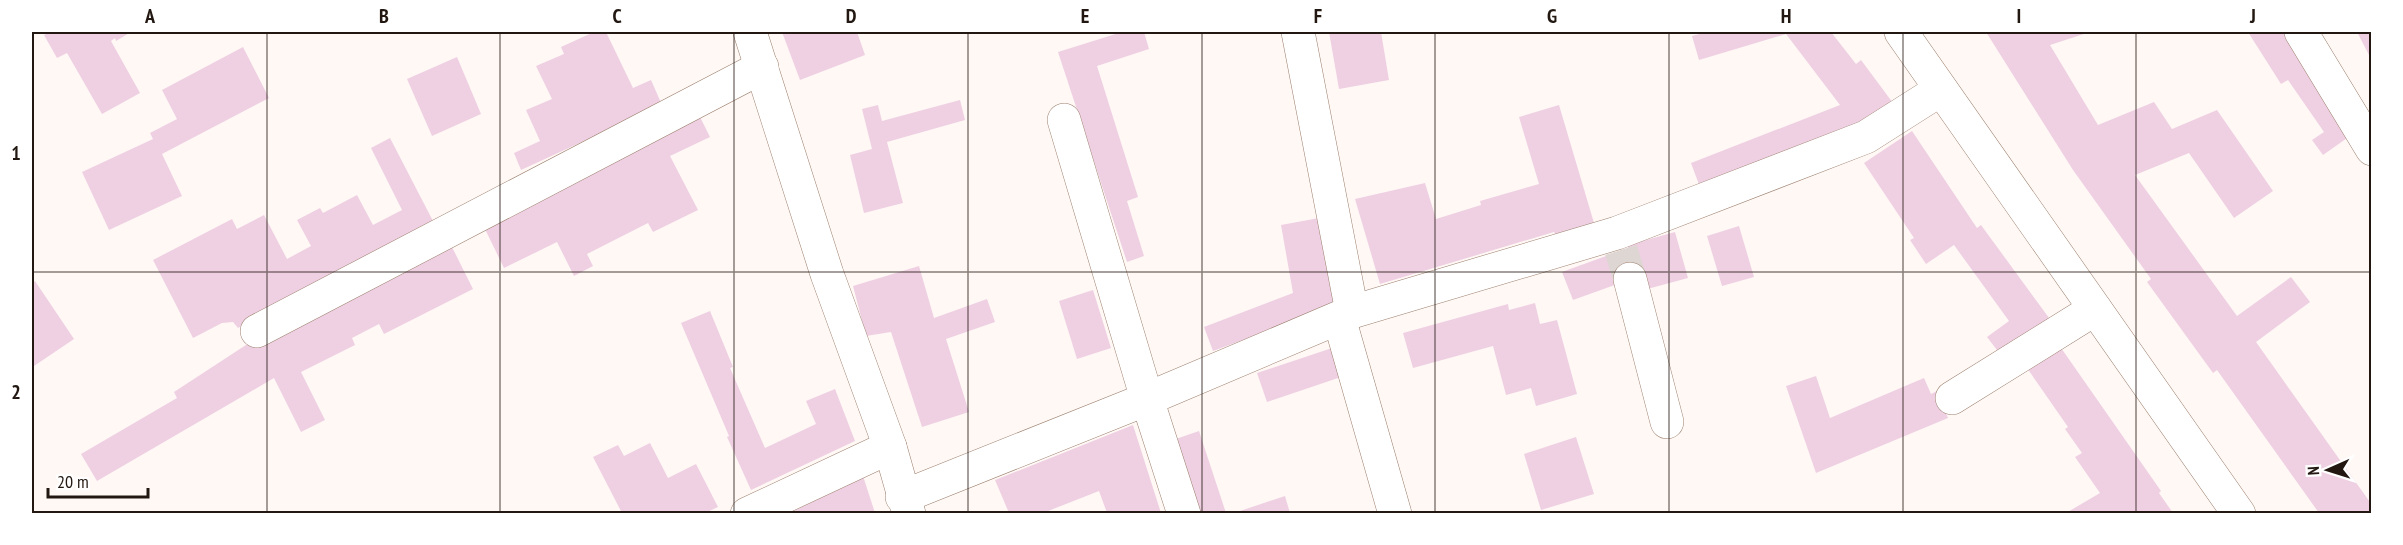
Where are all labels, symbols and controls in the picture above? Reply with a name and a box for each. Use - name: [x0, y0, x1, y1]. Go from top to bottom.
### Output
- text: A: [144, 3, 156, 29]
- text: B: [379, 3, 389, 29]
- text: C: [612, 3, 622, 29]
- text: D: [846, 3, 857, 29]
- text: E: [1081, 3, 1089, 29]
- text: F: [1314, 3, 1322, 29]
- text: G: [1547, 3, 1557, 29]
- text: H: [1781, 3, 1791, 29]
- text: I: [2017, 3, 2021, 29]
- text: J: [2249, 3, 2256, 29]
- text: 1: [11, 140, 21, 166]
- text: 2: [11, 379, 21, 405]
- north arrow: [2298, 440, 2358, 500]
- scale bar: [48, 461, 148, 499]
- text: N: [2303, 466, 2323, 476]
- text: 20 m: [57, 470, 89, 493]

